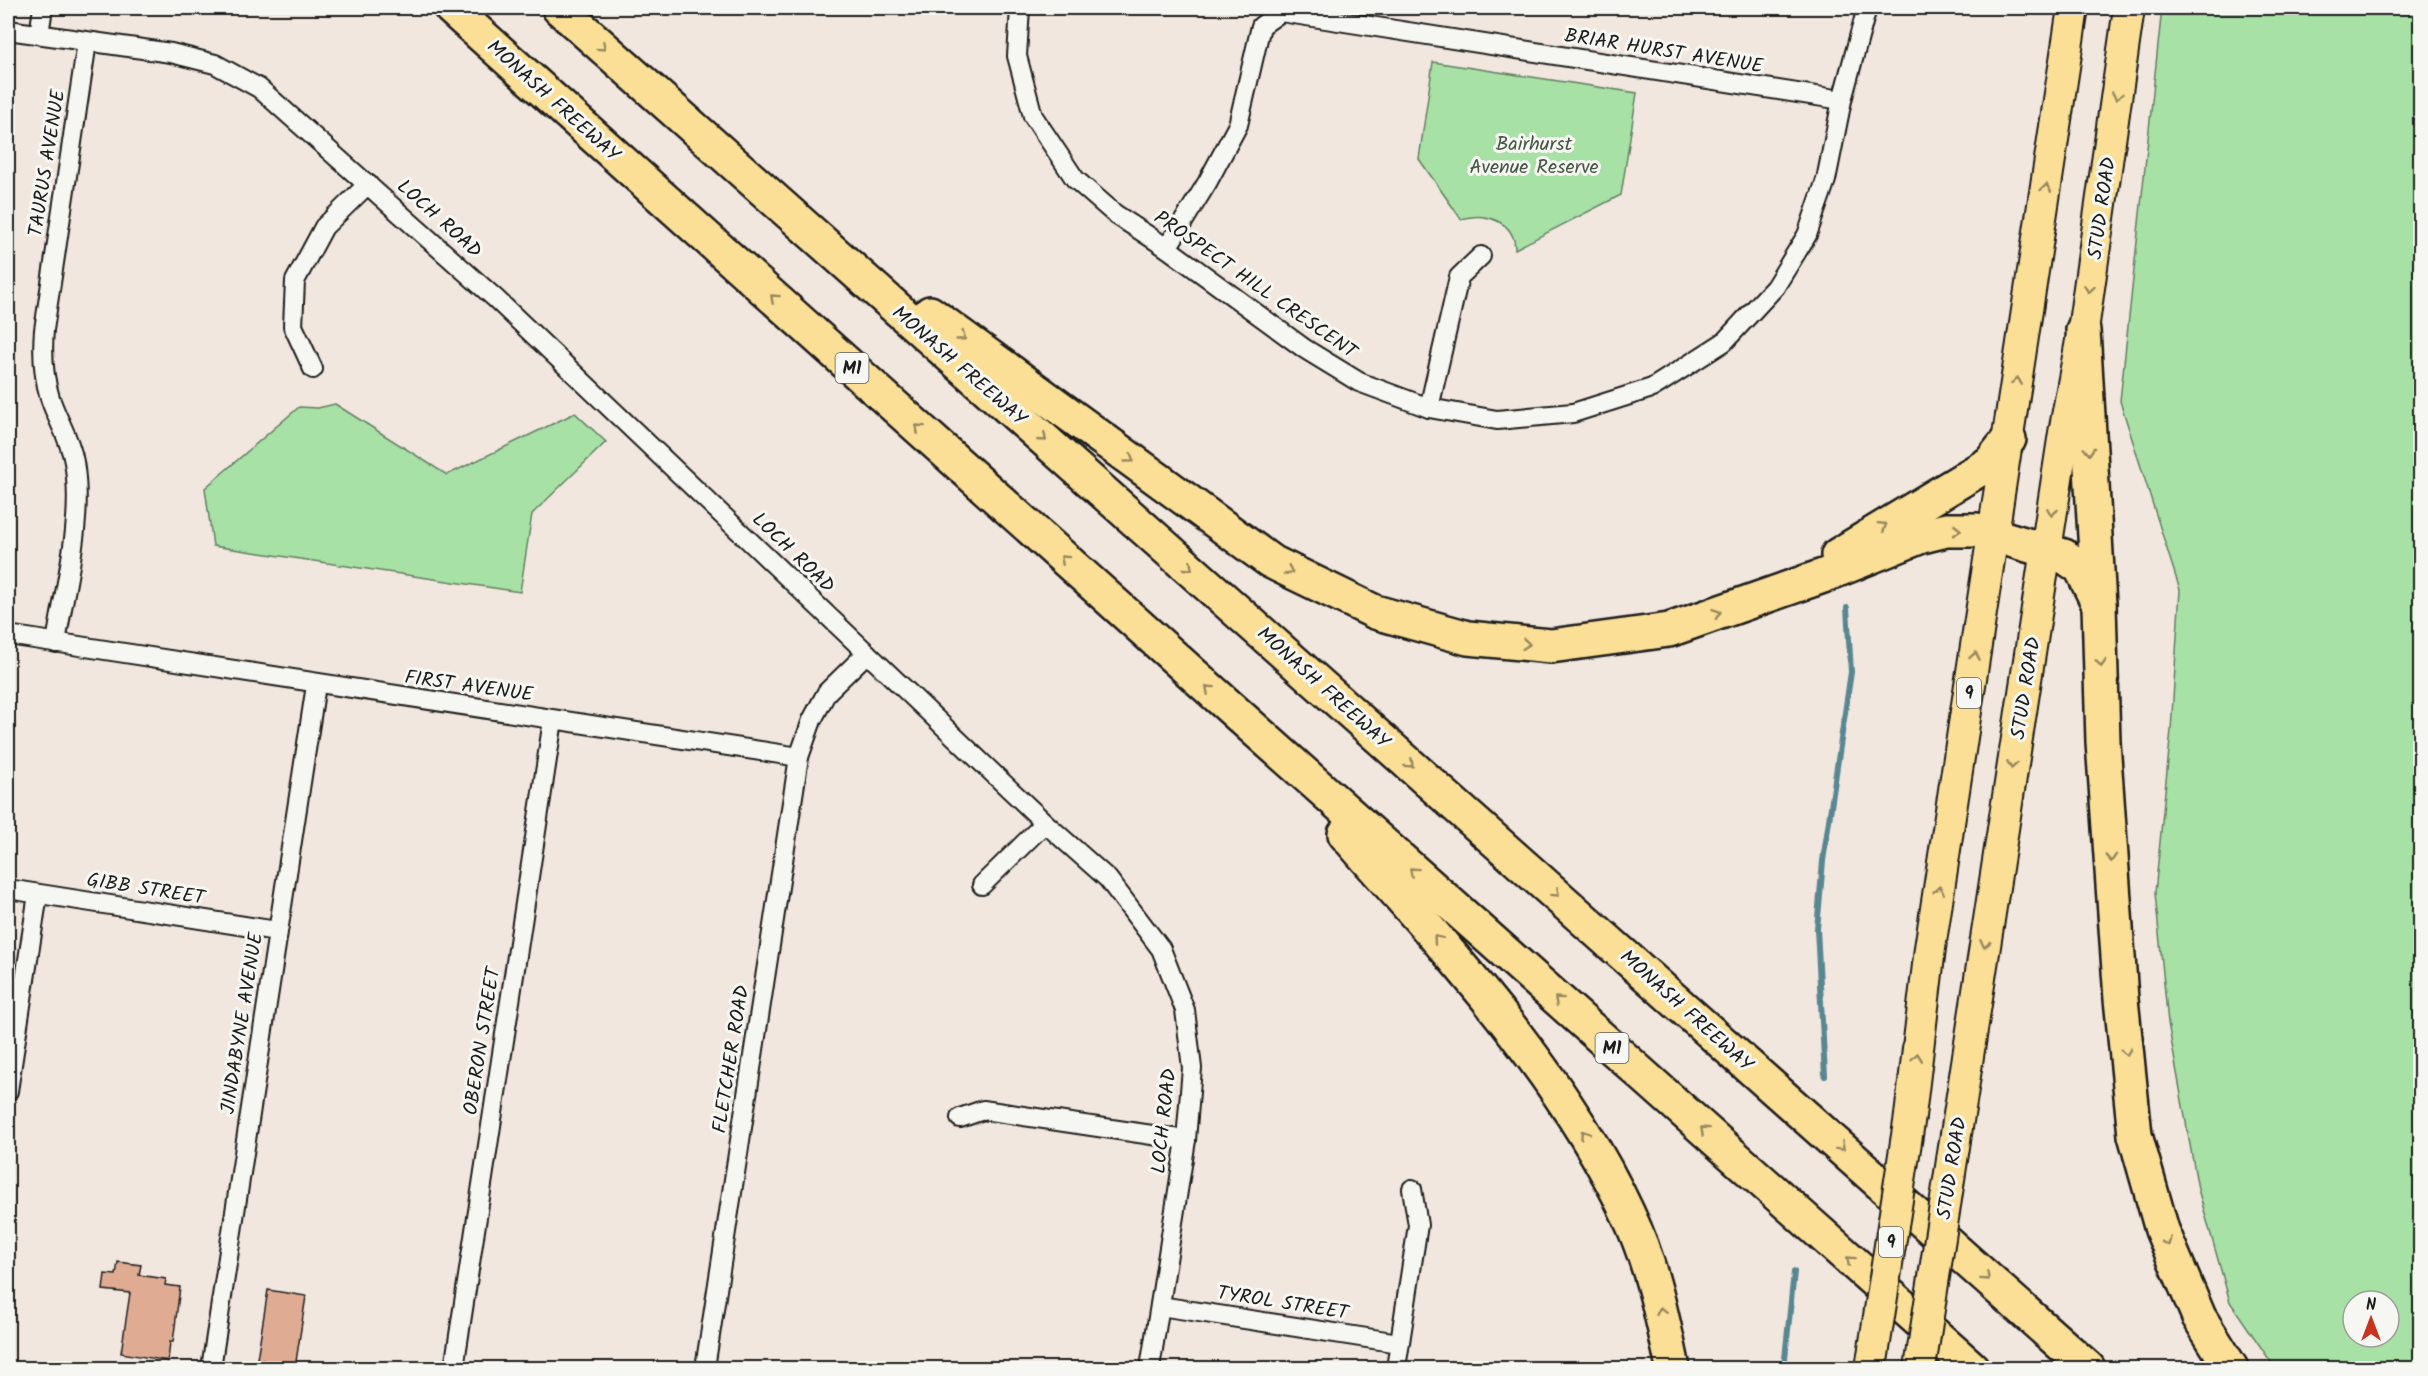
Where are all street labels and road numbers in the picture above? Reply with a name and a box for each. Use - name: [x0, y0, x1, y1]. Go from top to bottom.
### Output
- street label: BRIAR HURST AVENUE: [1562, 20, 1767, 84]
- street label: MONASH FREEWAY: [479, 33, 628, 171]
- street label: TAURUS AVENUE: [21, 86, 76, 239]
- street label: STUD ROAD: [2080, 155, 2126, 262]
- street label: LOCH ROAD: [389, 172, 489, 267]
- street label: PROSPECT HILL CRESCENT: [1147, 203, 1365, 369]
- street label: MONASH FREEWAY: [884, 298, 1035, 436]
- road number: M1: [836, 353, 868, 383]
- street label: LOCH ROAD: [744, 505, 842, 602]
- street label: MONASH FREEWAY: [1249, 620, 1398, 758]
- street label: STUD ROAD: [2003, 635, 2051, 742]
- street label: FIRST AVENUE: [402, 662, 536, 712]
- road number: 9: [1957, 678, 1981, 708]
- street label: GIBB STREET: [84, 865, 209, 915]
- street label: JINDABYNE AVENUE: [213, 929, 273, 1116]
- street label: MONASH FREEWAY: [1612, 943, 1761, 1081]
- street label: OBERON STREET: [455, 963, 511, 1118]
- street label: FLETCHER ROAD: [704, 983, 759, 1136]
- road number: M1: [1596, 1033, 1628, 1063]
- street label: LOCH ROAD: [1144, 1067, 1186, 1175]
- street label: STUD ROAD: [1929, 1115, 1977, 1222]
- road number: 9: [1879, 1227, 1903, 1257]
- street label: TYROL STREET: [1215, 1278, 1353, 1330]

